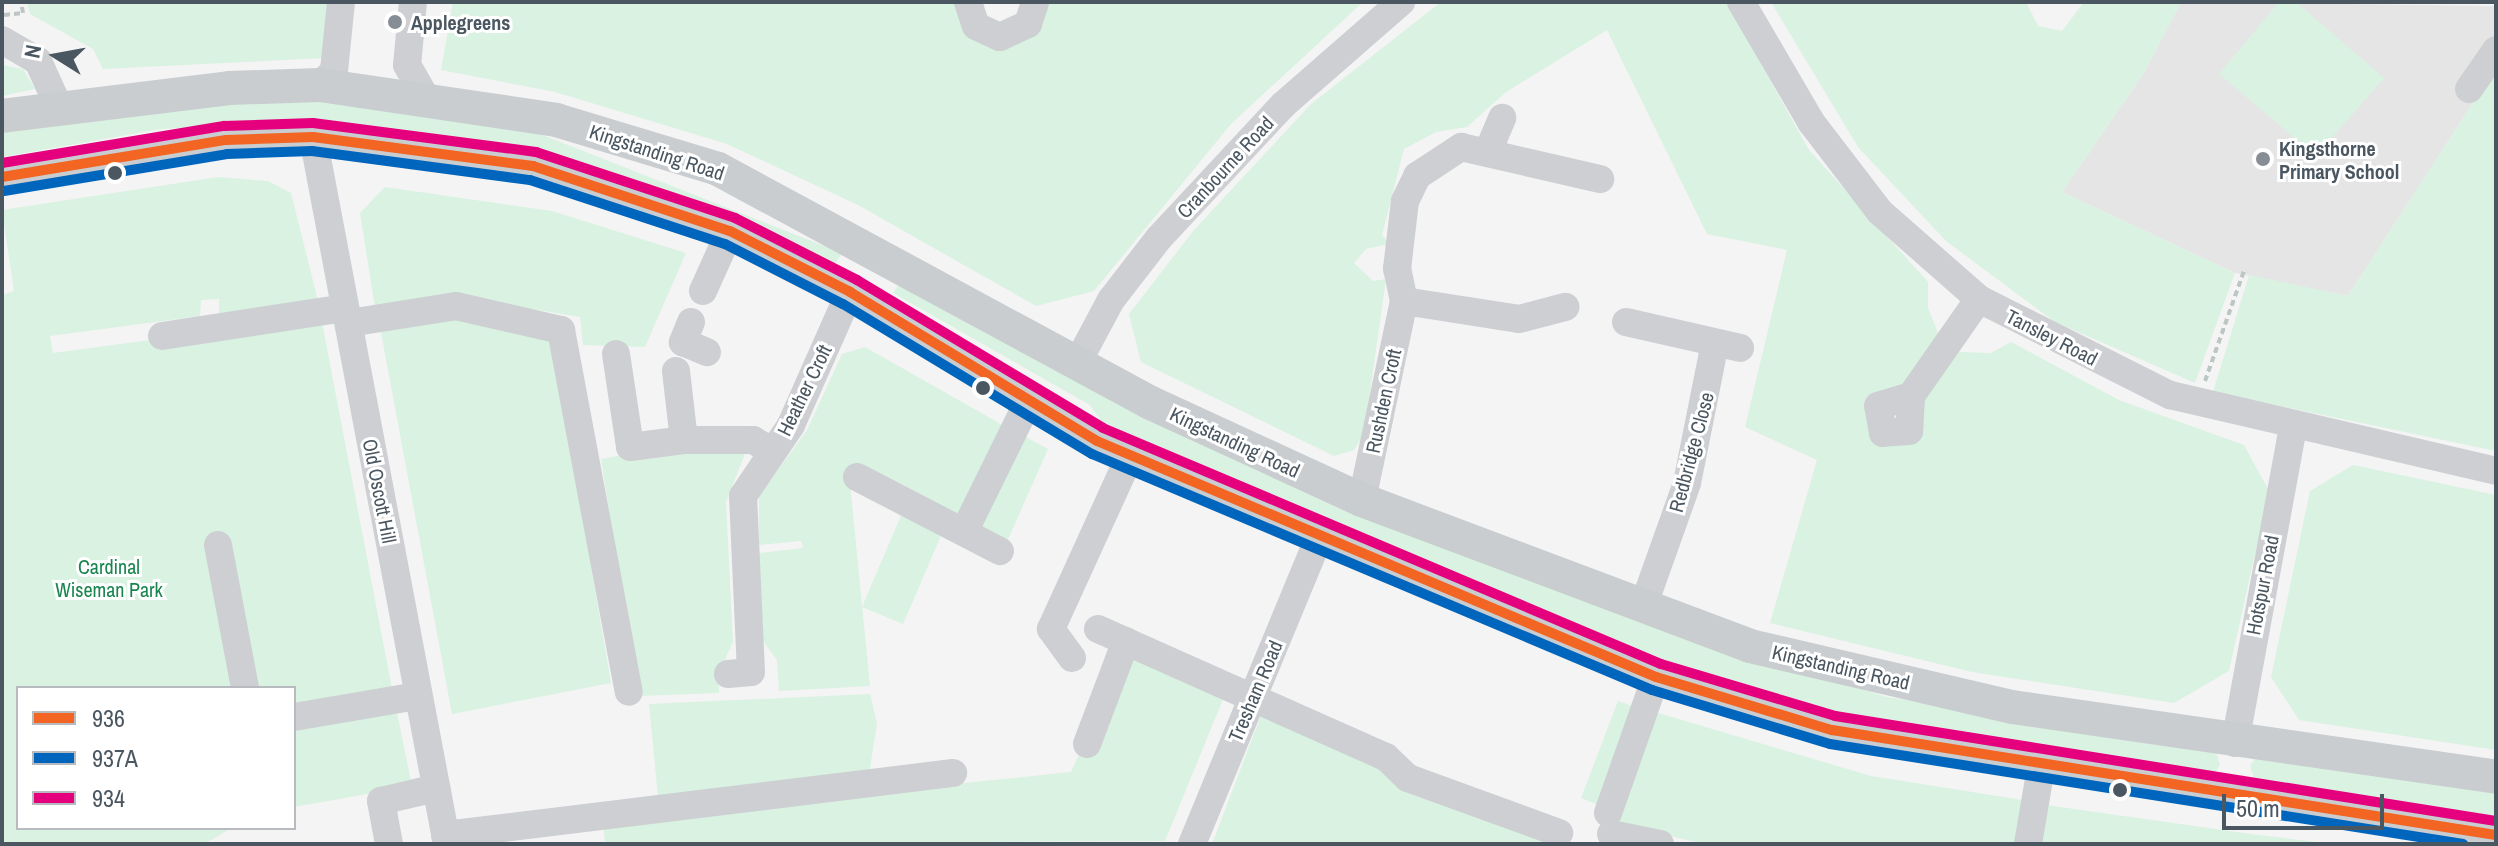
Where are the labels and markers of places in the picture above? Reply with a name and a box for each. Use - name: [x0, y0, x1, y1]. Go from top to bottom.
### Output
- place label: Applegreens: [411, 10, 510, 34]
- marker: Applegreens: [386, 13, 404, 31]
- place label: Kingsthorne Primary School: [2279, 136, 2399, 183]
- marker: Kingsthorne Primary School: [2254, 150, 2272, 168]
- unlabelled marker: [107, 165, 123, 181]
- unlabelled marker: [975, 380, 991, 396]
- unlabelled marker: [2112, 782, 2128, 798]

